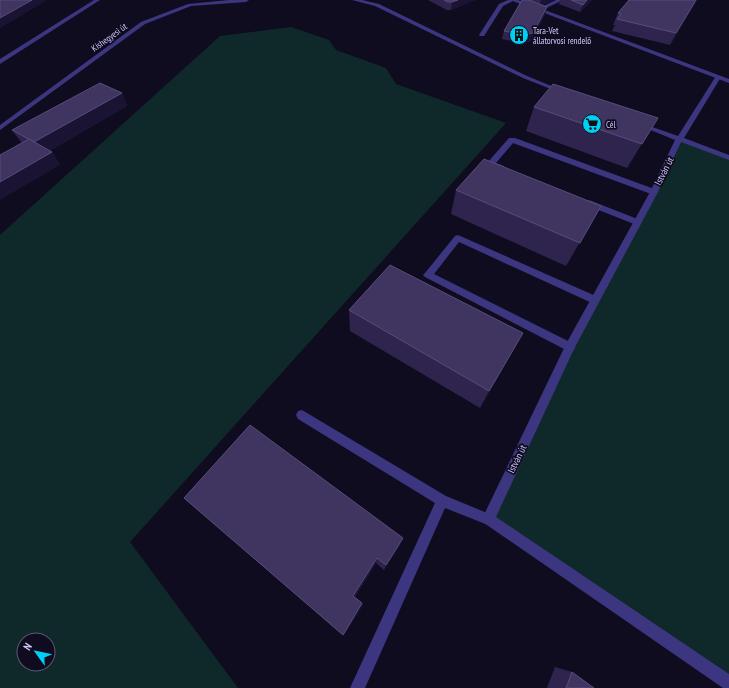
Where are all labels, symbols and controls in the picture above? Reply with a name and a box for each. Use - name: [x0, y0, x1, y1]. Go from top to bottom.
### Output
- street label: Kishegyesi út: [89, 20, 129, 54]
- building icon: Tara-Vet állatorvosi rendelő: [508, 24, 530, 46]
- place label: Tara-Vet állatorvosi rendelő: [533, 25, 591, 46]
- supermarket icon: Cél: [581, 113, 603, 135]
- place label: Cél: [606, 119, 617, 130]
- street label: István út: [651, 155, 677, 187]
- street label: István út: [505, 443, 529, 475]
- north arrow: [16, 632, 56, 672]
- text: N: [20, 640, 35, 653]

